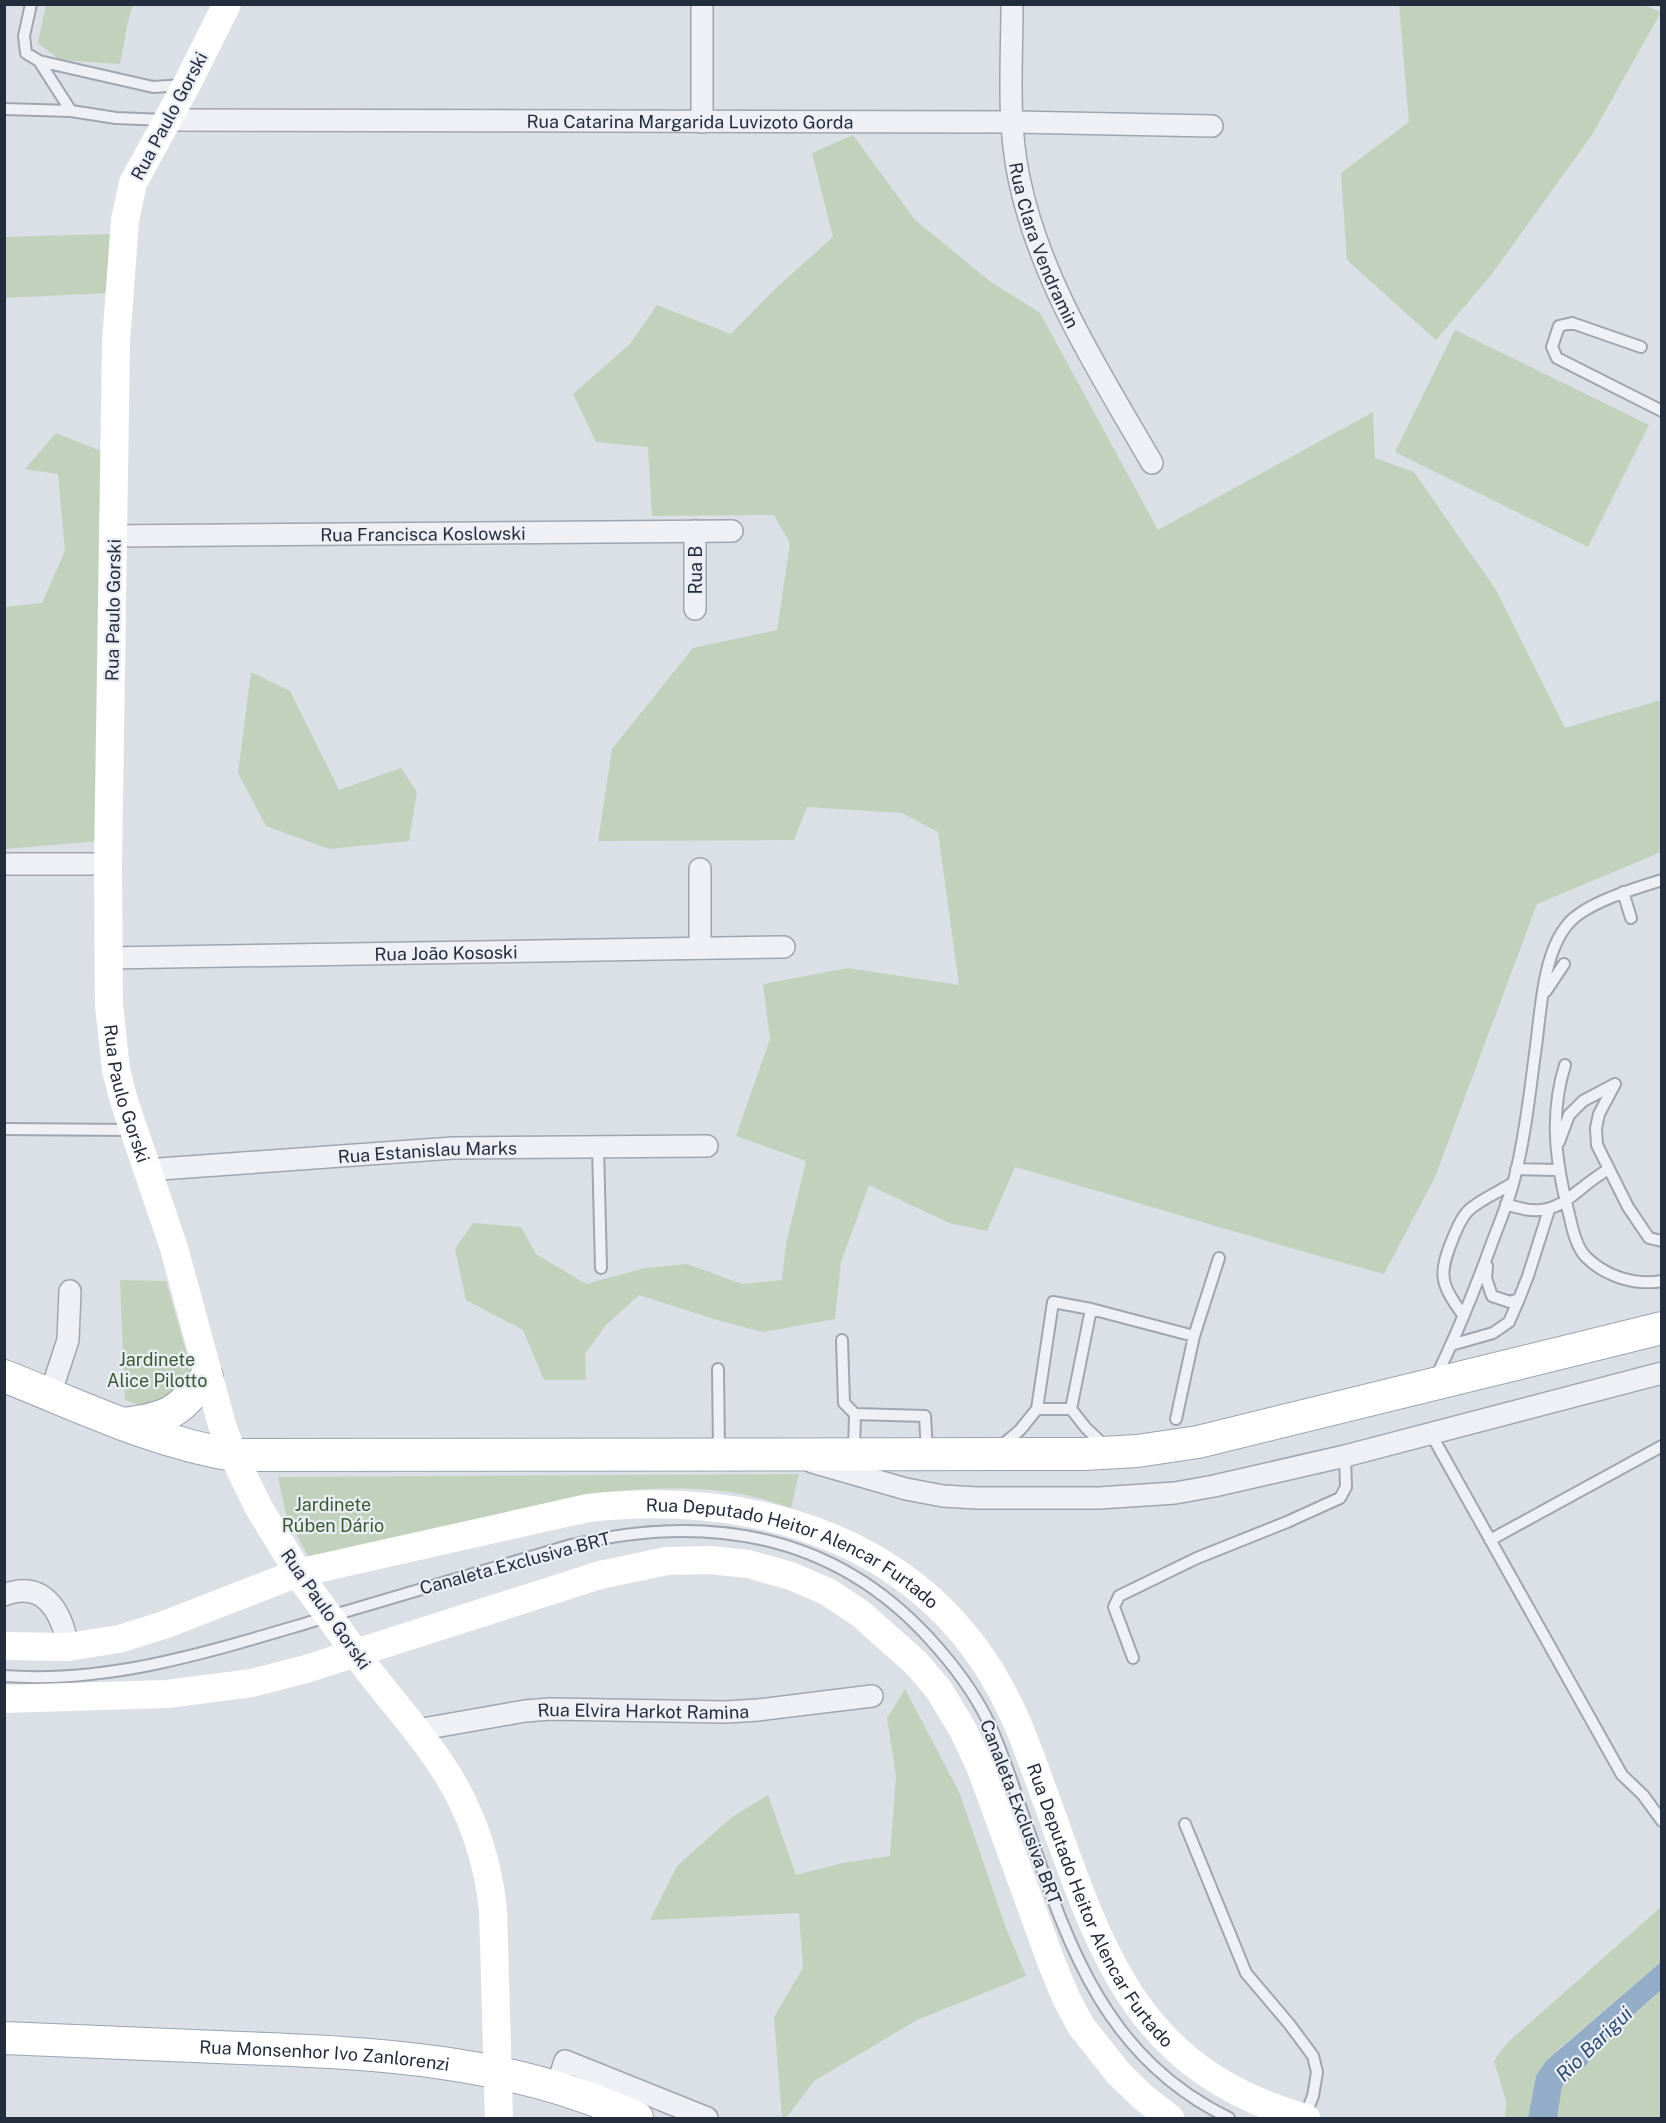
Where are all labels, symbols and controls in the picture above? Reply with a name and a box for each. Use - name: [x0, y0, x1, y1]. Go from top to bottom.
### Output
- street label: Rua Paulo Gorski: [126, 48, 212, 184]
- street label: Rua Catarina Margarida Luvizoto Gorda: [526, 110, 854, 132]
- street label: Rua Clara Vendramin: [1006, 160, 1084, 331]
- street label: Rua Francisca Koslowski: [320, 522, 526, 545]
- street label: Rua Paulo Gorski: [101, 539, 125, 681]
- street label: Rua B: [685, 546, 706, 594]
- street label: Rua João Kososki: [374, 941, 518, 964]
- street label: Rua Paulo Gorski: [101, 1023, 155, 1165]
- street label: Rua Estanislau Marks: [337, 1137, 517, 1167]
- park label: Jardinete Alice Pilotto: [107, 1349, 207, 1391]
- park label: Jardinete Rúben Dário: [282, 1494, 384, 1536]
- street label: Rua Deputado Heitor Alencar Furtado: [646, 1494, 943, 1612]
- street label: Canaleta Exclusiva BRT: [417, 1527, 613, 1599]
- street label: Rua Paulo Gorski: [277, 1545, 375, 1673]
- street label: Rua Elvira Harkot Ramina: [537, 1698, 750, 1723]
- street label: Canaleta Exclusiva BRT: [976, 1717, 1066, 1908]
- street label: Rua Deputado Heitor Alencar Furtado: [1023, 1760, 1178, 2051]
- water label: Rio Barigui: [1551, 2002, 1637, 2086]
- street label: Rua Monsenhor Ivo Zanlorenzi: [199, 2036, 451, 2074]

